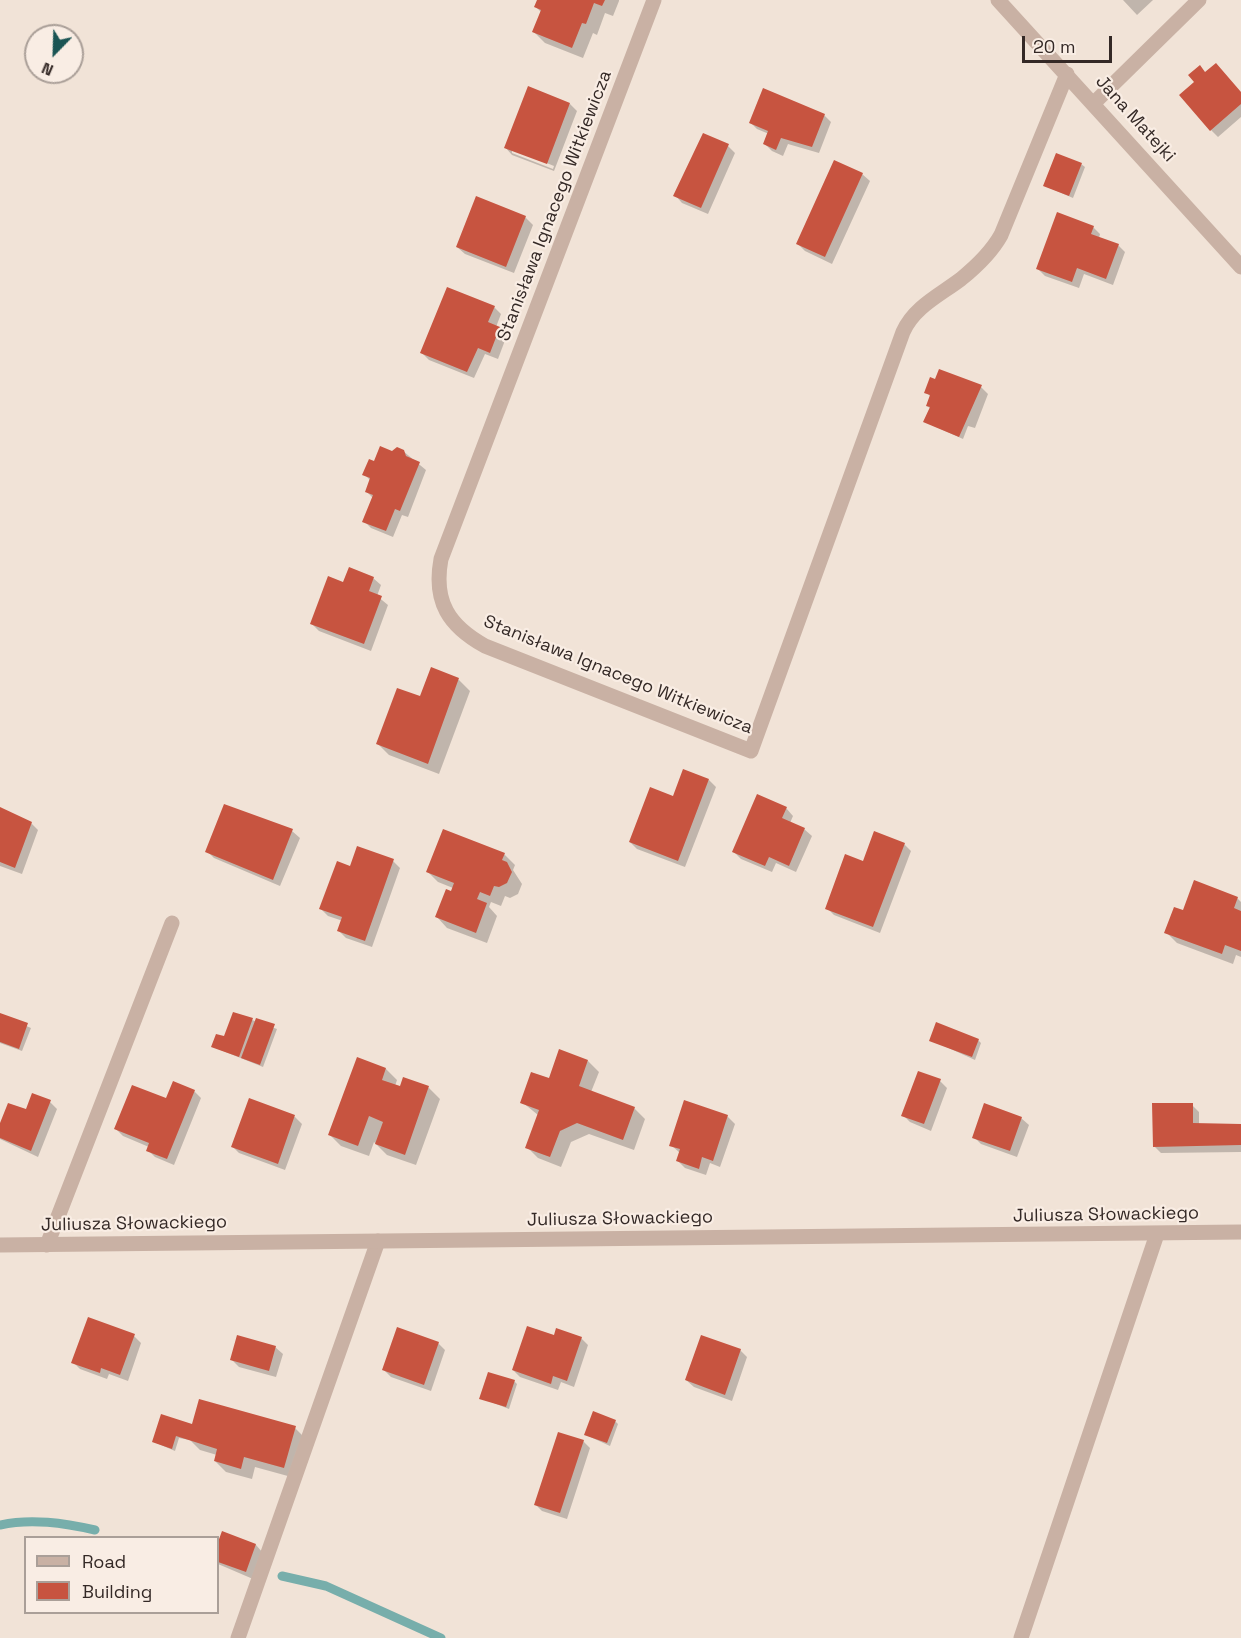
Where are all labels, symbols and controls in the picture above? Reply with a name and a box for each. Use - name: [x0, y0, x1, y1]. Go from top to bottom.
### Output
- north arrow: [24, 24, 84, 84]
- scale bar: [1025, 24, 1115, 62]
- text: 20 m: [1033, 35, 1076, 58]
- text: N: [39, 57, 57, 81]
- street label: Stanisława Ignacego Witkiewicza: [493, 68, 617, 344]
- street label: Jana Matejki: [1090, 71, 1180, 167]
- street label: Stanisława Ignacego Witkiewicza: [480, 611, 756, 739]
- street label: Juliusza Słowackiego: [1013, 1203, 1199, 1227]
- street label: Juliusza Słowackiego: [527, 1207, 713, 1231]
- street label: Juliusza Słowackiego: [41, 1212, 227, 1236]
- legend: [24, 1536, 219, 1614]
- text: Road: [82, 1550, 126, 1573]
- text: Building: [82, 1580, 152, 1603]

